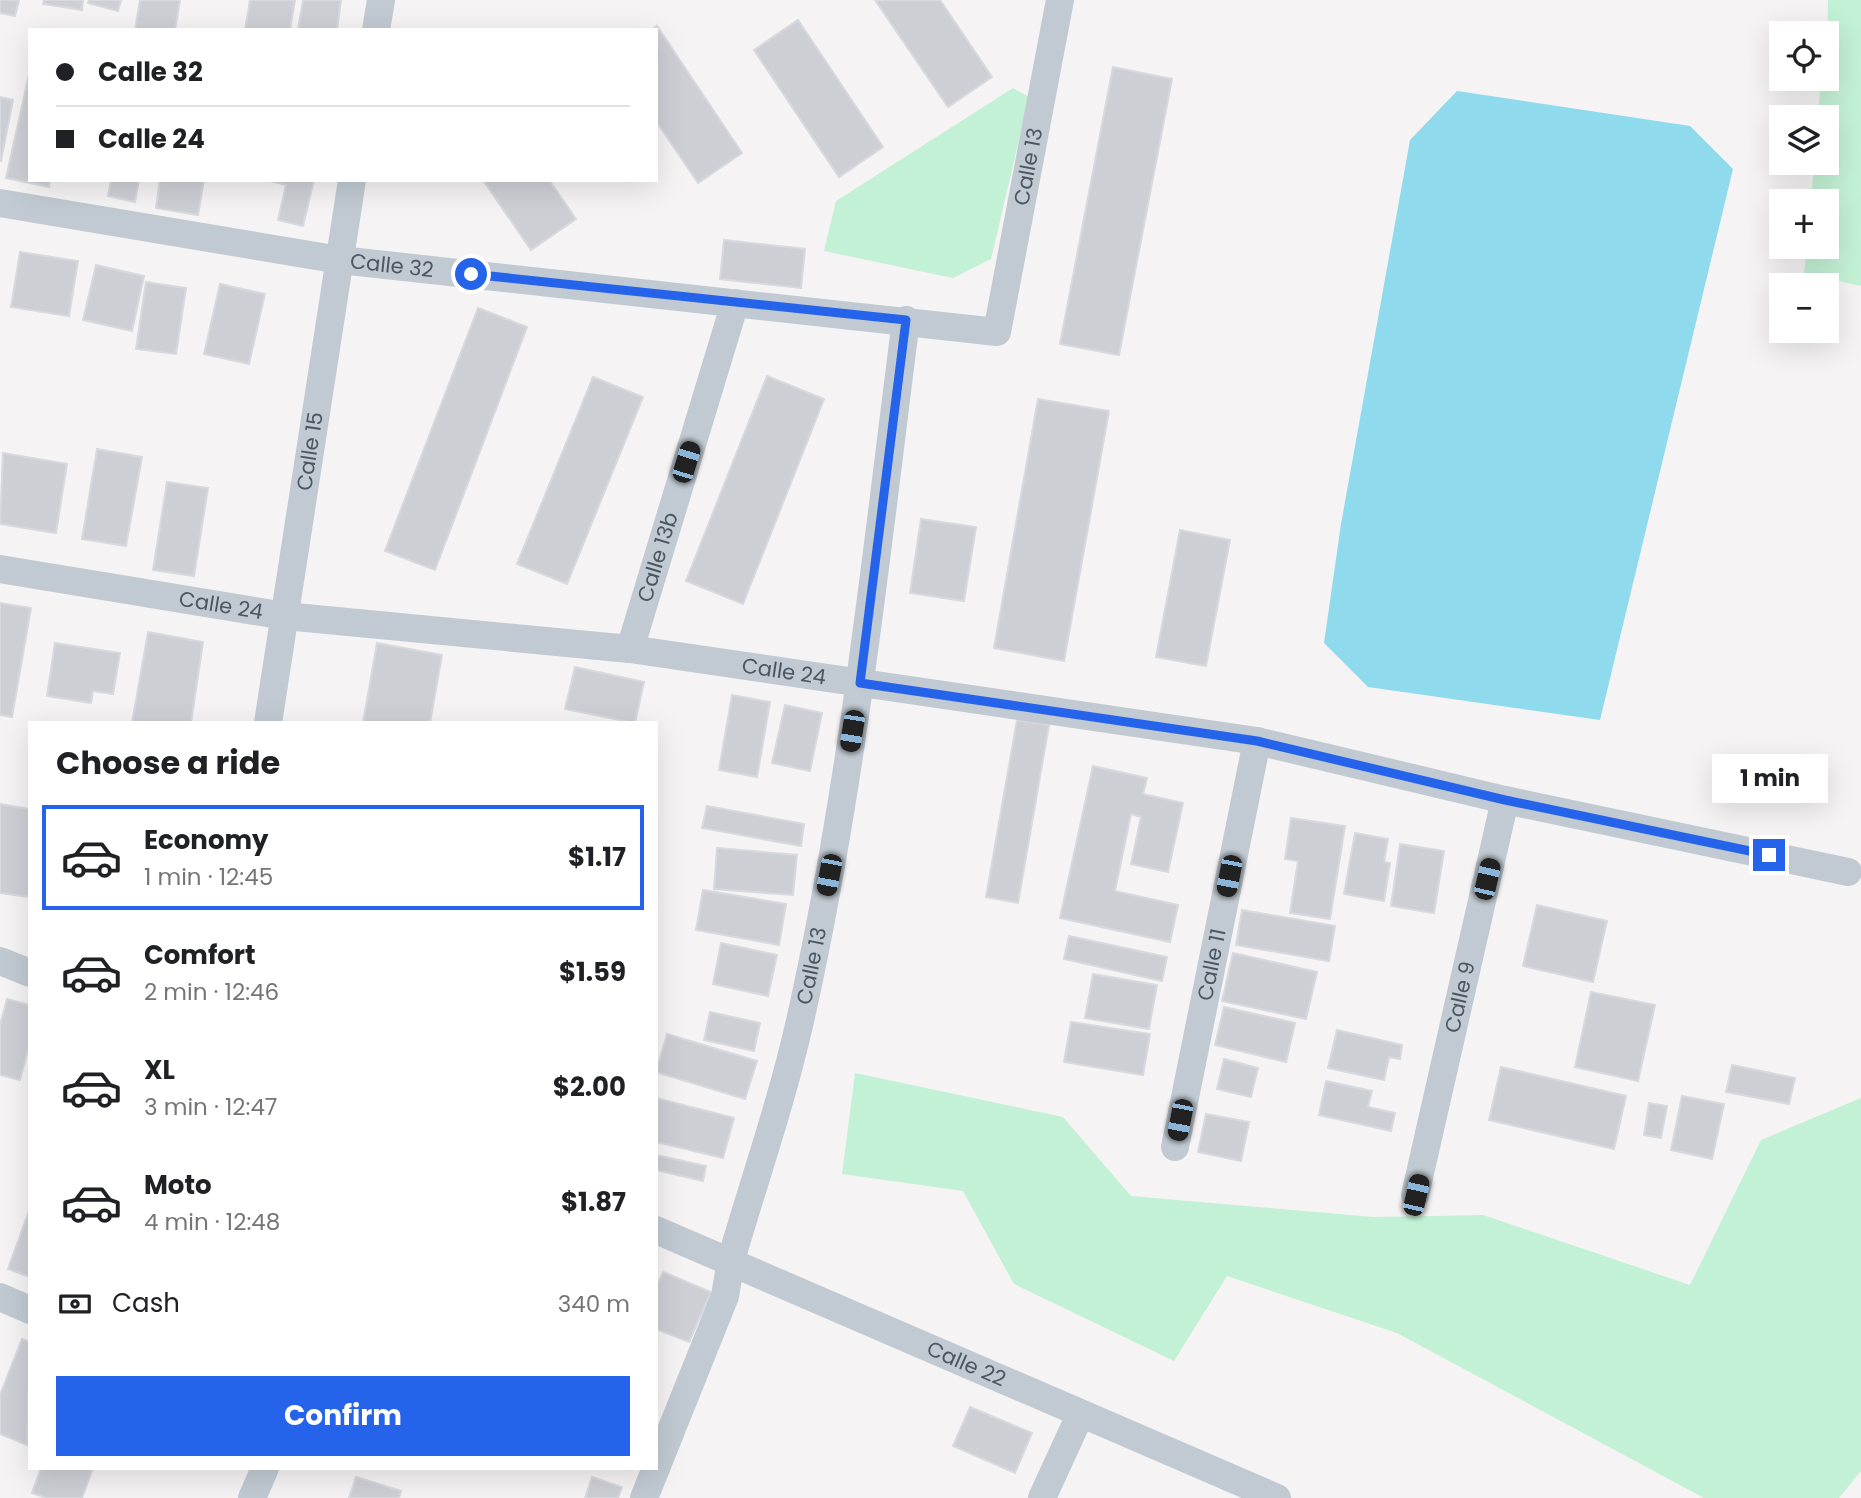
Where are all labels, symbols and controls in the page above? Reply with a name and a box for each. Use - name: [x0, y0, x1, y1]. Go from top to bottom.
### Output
- map controls: [1769, 21, 1839, 343]
- button: locate: [1769, 21, 1839, 91]
- text: Calle 32: [98, 54, 203, 90]
- button: layers: [1769, 105, 1839, 175]
- text: Calle 24: [98, 121, 205, 157]
- street label: Calle 13: [1006, 125, 1049, 208]
- button: +: [1769, 189, 1839, 259]
- street label: Calle 32: [349, 246, 435, 284]
- route start: [455, 258, 487, 290]
- button: −: [1769, 273, 1839, 343]
- street label: Calle 15: [289, 410, 330, 493]
- car: [670, 439, 703, 485]
- street label: Calle 13b: [630, 508, 685, 606]
- street label: Calle 24: [177, 584, 265, 626]
- street label: Calle 24: [740, 651, 828, 692]
- car: [839, 709, 866, 753]
- text: Choose a ride: [56, 740, 280, 785]
- callout: 1 min: [1711, 754, 1827, 802]
- text: 1 min: [1740, 762, 1800, 794]
- text: Economy: [144, 822, 268, 858]
- icon: car: [60, 826, 123, 889]
- text: $1.17: [568, 839, 626, 875]
- route end: [1753, 839, 1785, 871]
- car: [815, 852, 844, 898]
- car: [1215, 853, 1244, 899]
- car: [1473, 856, 1502, 902]
- text: 1 min · 12:45: [144, 861, 273, 893]
- street label: Calle 13: [789, 925, 833, 1007]
- street label: Calle 11: [1190, 926, 1233, 1003]
- text: Comfort: [144, 937, 256, 973]
- icon: car: [60, 941, 123, 1004]
- text: $1.59: [559, 954, 626, 990]
- street label: Calle 9: [1437, 958, 1482, 1036]
- text: 2 min · 12:46: [144, 976, 279, 1008]
- text: XL: [144, 1052, 175, 1088]
- icon: car: [60, 1056, 123, 1119]
- text: $2.00: [553, 1069, 626, 1105]
- text: 3 min · 12:47: [144, 1091, 277, 1123]
- car: [1166, 1097, 1195, 1143]
- text: Moto: [144, 1167, 212, 1203]
- icon: car: [60, 1171, 123, 1234]
- car: [1402, 1172, 1431, 1218]
- text: $1.87: [561, 1184, 626, 1220]
- text: 4 min · 12:48: [144, 1206, 280, 1238]
- icon: cash: [56, 1285, 94, 1323]
- text: Cash: [112, 1285, 180, 1321]
- text: 340 m: [558, 1288, 630, 1320]
- street label: Calle 22: [922, 1334, 1011, 1393]
- button: Confirm: [56, 1376, 630, 1456]

